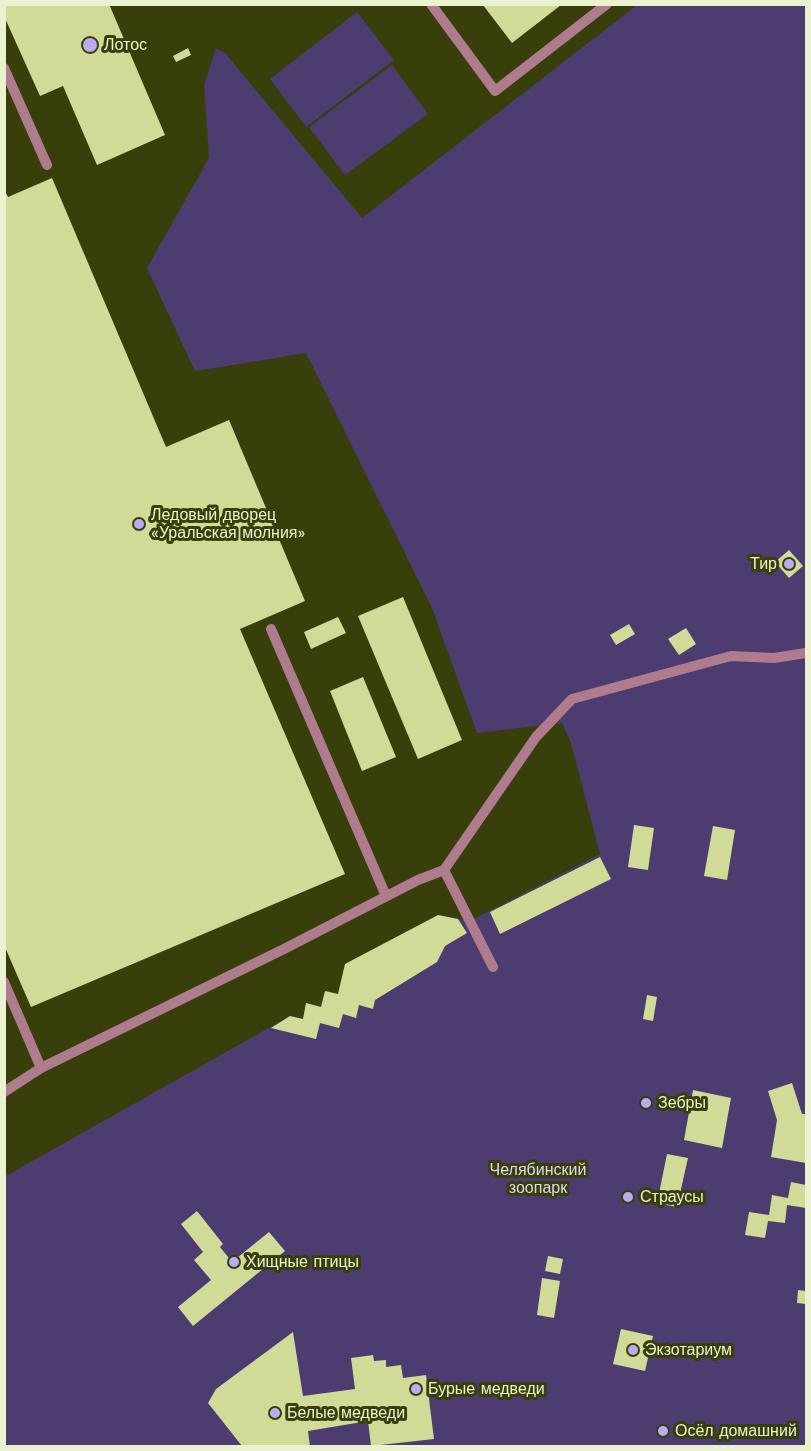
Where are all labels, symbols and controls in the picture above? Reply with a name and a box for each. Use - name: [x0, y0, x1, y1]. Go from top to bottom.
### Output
- place label: Лотос: [104, 35, 147, 55]
- marker: Лотос: [81, 36, 99, 54]
- place label: Ледовый дворец «Уральская молния»: [151, 505, 305, 543]
- marker: Ледовый дворец «Уральская молния»: [132, 517, 146, 531]
- place label: Тир: [750, 554, 777, 574]
- marker: Тир: [782, 557, 796, 571]
- place label: Зебры: [658, 1093, 706, 1113]
- marker: Зебры: [639, 1096, 653, 1110]
- park label: Челябинский зоопарк: [490, 1160, 586, 1198]
- place label: Страусы: [640, 1187, 704, 1207]
- marker: Страусы: [621, 1190, 635, 1204]
- place label: Хищные птицы: [246, 1252, 359, 1272]
- marker: Хищные птицы: [227, 1255, 241, 1269]
- place label: Экзотариум: [645, 1340, 732, 1360]
- marker: Экзотариум: [626, 1343, 640, 1357]
- place label: Бурые медведи: [428, 1379, 545, 1399]
- marker: Бурые медведи: [409, 1382, 423, 1396]
- place label: Белые медведи: [287, 1403, 405, 1423]
- marker: Белые медведи: [268, 1406, 282, 1420]
- place label: Осёл домашний: [675, 1421, 797, 1441]
- marker: Осёл домашний: [656, 1424, 670, 1438]

